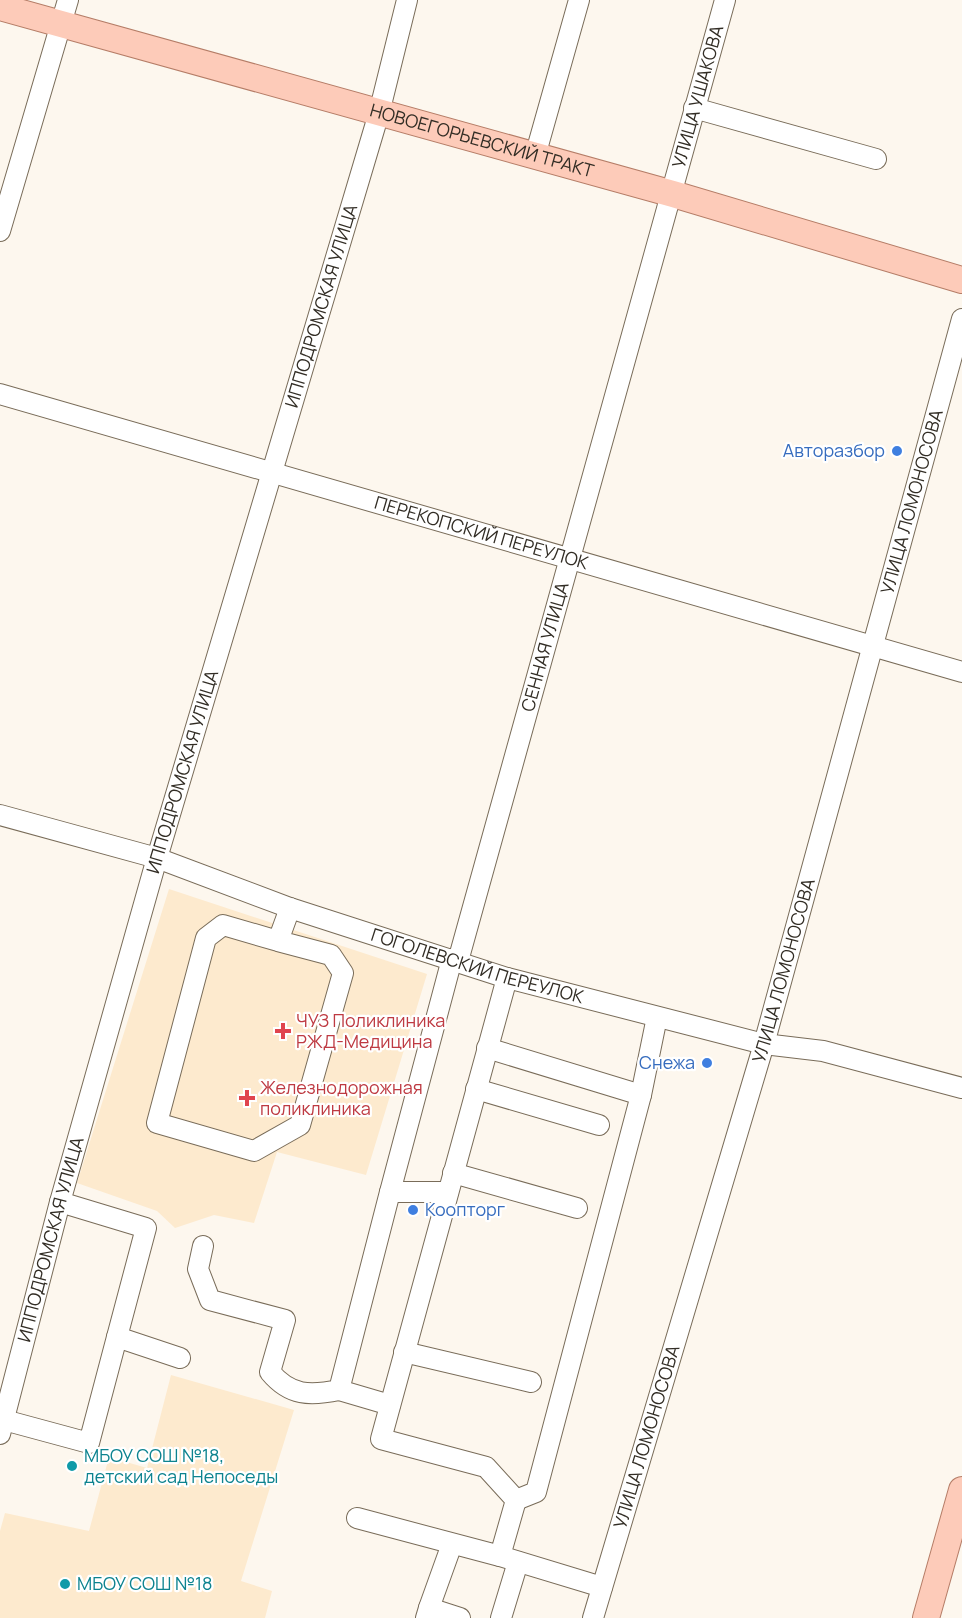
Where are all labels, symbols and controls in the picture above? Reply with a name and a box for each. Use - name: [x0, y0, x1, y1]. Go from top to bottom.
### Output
- street label: УЛИЦА УШАКОВА: [666, 22, 729, 171]
- street label: НОВОЕГОРЬЕВСКИЙ ТРАКТ: [367, 97, 597, 183]
- street label: ИППОДРОМСКАЯ УЛИЦА: [279, 200, 362, 410]
- street label: УЛИЦА ЛОМОНОСОВА: [874, 406, 948, 596]
- place label: Авторазбор: [783, 438, 885, 462]
- marker: Авторазбор: [890, 444, 904, 458]
- street label: ПЕРЕКОПСКИЙ ПЕРЕУЛОК: [372, 490, 592, 574]
- street label: СЕННАЯ УЛИЦА: [515, 579, 574, 714]
- street label: ИППОДРОМСКАЯ УЛИЦА: [140, 666, 224, 876]
- street label: УЛИЦА ЛОМОНОСОВА: [746, 875, 820, 1065]
- street label: ГОГОЛЕВСКИЙ ПЕРЕУЛОК: [368, 922, 587, 1008]
- place label: ЧУЗ Поликлиника РЖД-Медицина: [296, 1008, 445, 1053]
- marker: ЧУЗ Поликлиника РЖД-Медицина: [274, 1022, 292, 1040]
- place label: Снежа: [639, 1050, 695, 1074]
- marker: Снежа: [700, 1056, 714, 1070]
- place label: Железнодорожная поликлиника: [260, 1075, 423, 1120]
- marker: Железнодорожная поликлиника: [238, 1089, 256, 1107]
- street label: ИППОДРОМСКАЯ УЛИЦА: [11, 1133, 89, 1344]
- place label: Коопторг: [425, 1197, 505, 1221]
- marker: Коопторг: [406, 1203, 420, 1217]
- street label: УЛИЦА ЛОМОНОСОВА: [607, 1341, 685, 1531]
- place label: МБОУ СОШ №18, детский сад Непоседы: [84, 1443, 278, 1488]
- marker: МБОУ СОШ №18, детский сад Непоседы: [65, 1459, 79, 1473]
- place label: МБОУ СОШ №18: [77, 1571, 212, 1595]
- marker: МБОУ СОШ №18: [58, 1577, 72, 1591]

